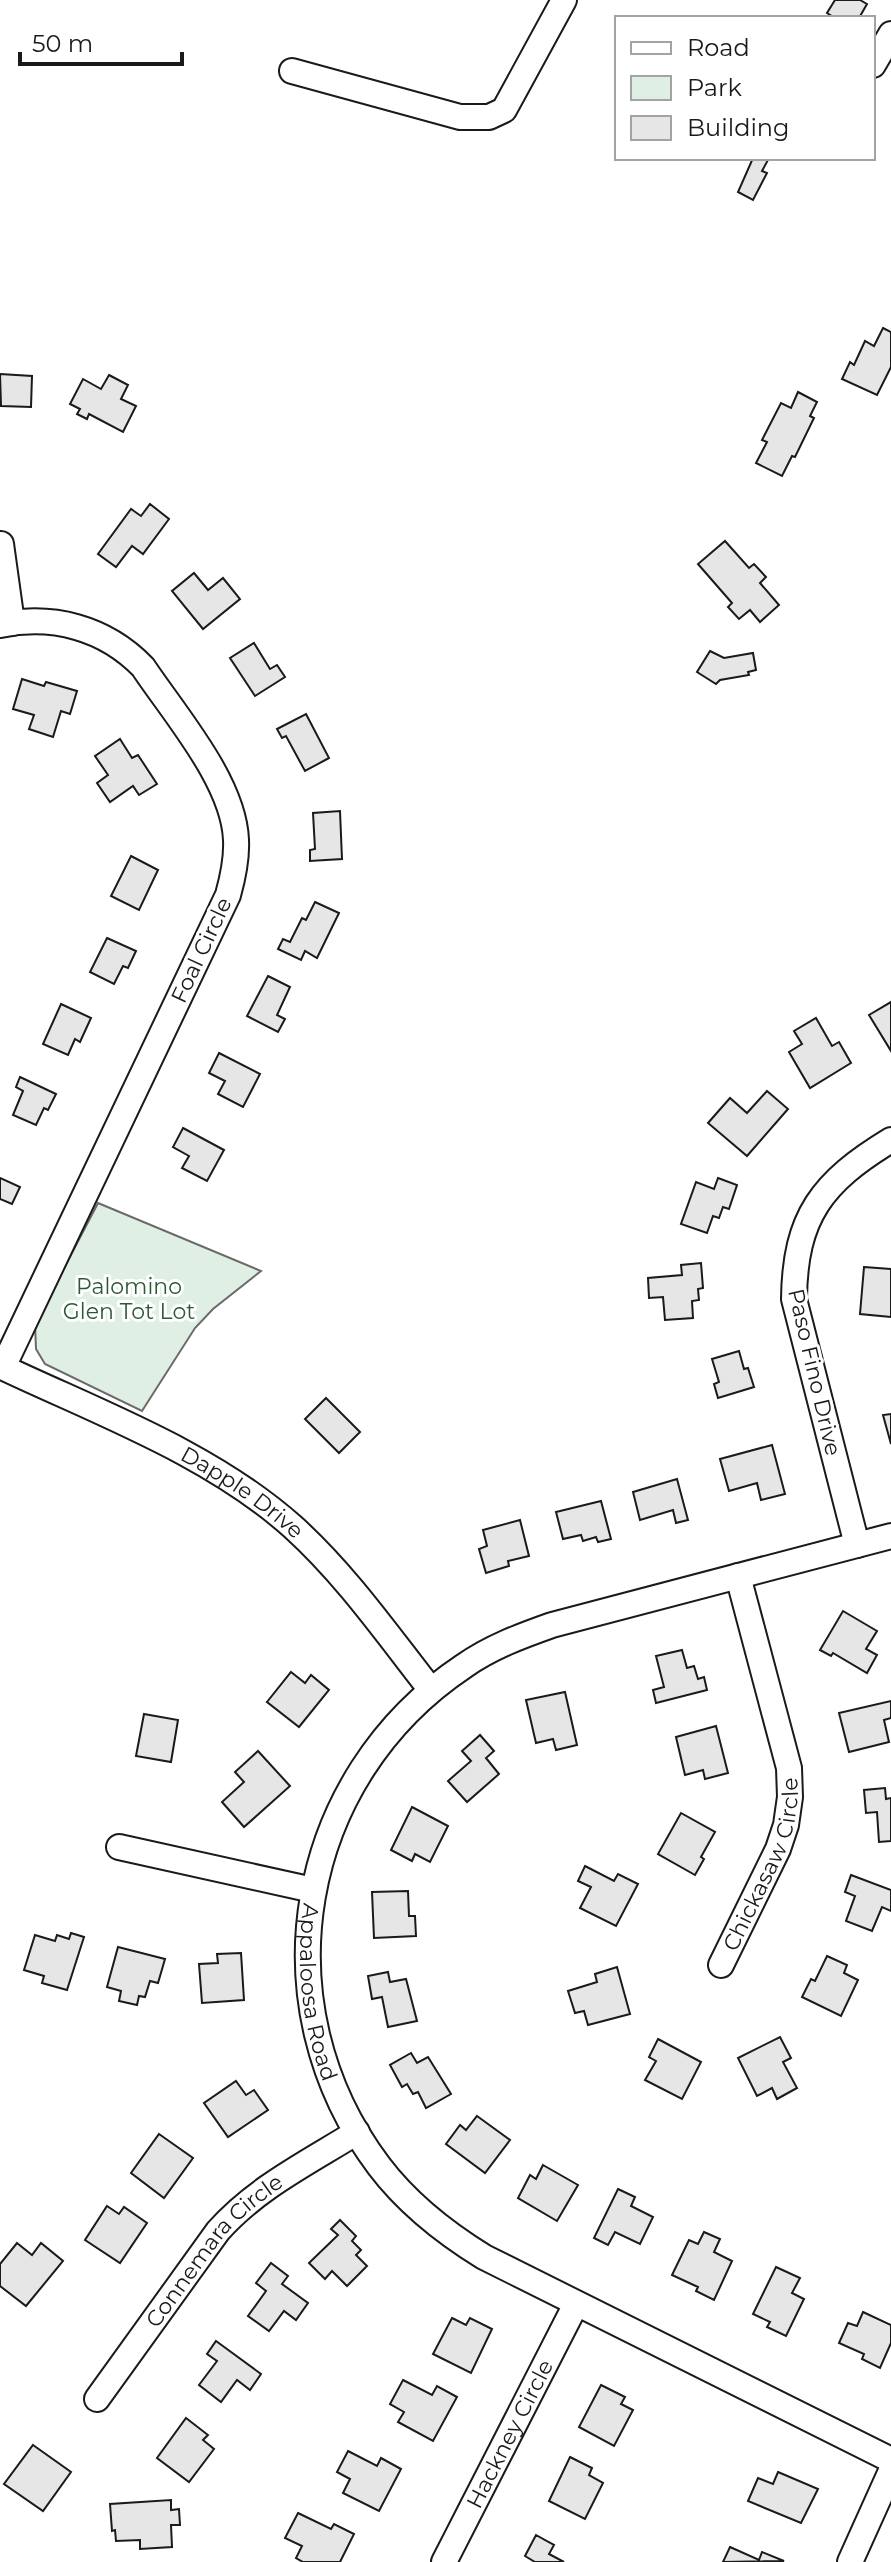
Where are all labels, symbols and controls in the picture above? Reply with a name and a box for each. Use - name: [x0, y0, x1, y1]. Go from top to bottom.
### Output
- scale bar: [20, 16, 182, 66]
- legend: [615, 16, 875, 160]
- text: 50 m: [32, 29, 93, 58]
- text: Road: [687, 33, 750, 62]
- text: Park: [687, 73, 742, 102]
- text: Building: [687, 113, 790, 142]
- street label: Foal Circle: [165, 893, 238, 1007]
- park label: Palomino Glen Tot Lot: [63, 1273, 195, 1325]
- street label: Paso Fino Drive: [782, 1286, 847, 1458]
- street label: Dapple Drive: [176, 1441, 309, 1544]
- street label: Chickasaw Circle: [717, 1777, 804, 1955]
- street label: Appaloosa Road: [294, 1902, 343, 2084]
- street label: Connemara Circle: [140, 2168, 288, 2333]
- street label: Hackney Circle: [461, 2355, 559, 2513]

